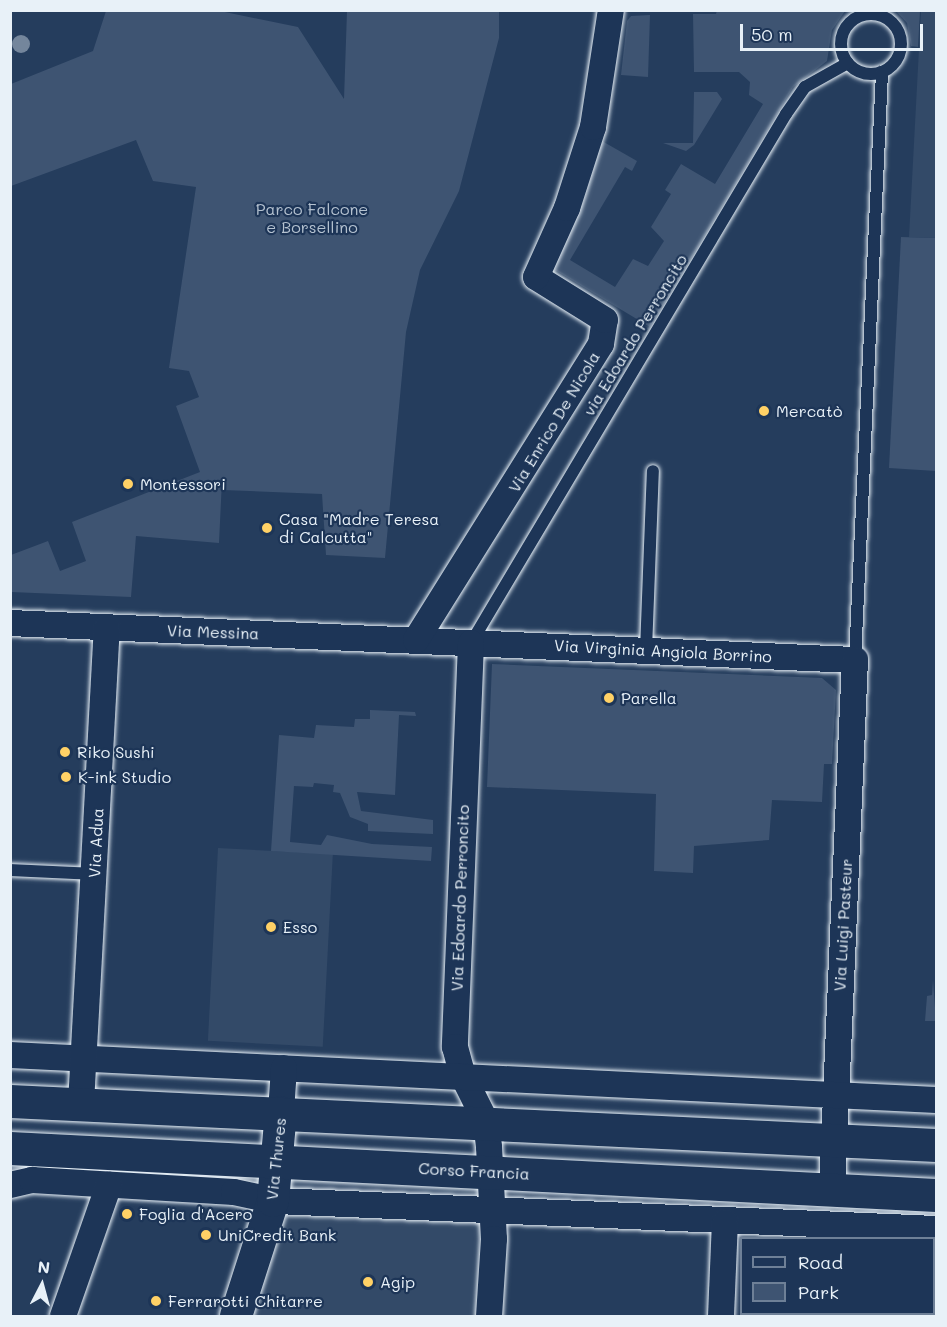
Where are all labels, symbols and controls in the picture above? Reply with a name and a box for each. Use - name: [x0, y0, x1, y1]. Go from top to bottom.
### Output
- scale bar: [743, 12, 926, 50]
- text: 50 m: [751, 22, 793, 46]
- park label: Parco Falcone e Borsellino: [256, 199, 368, 237]
- street label: via Edoardo Perroncito: [579, 251, 691, 419]
- street label: Via Enrico De Nicola: [504, 348, 604, 496]
- place label: Mercatò: [776, 401, 843, 421]
- marker: Mercatò: [757, 404, 771, 418]
- place label: Montessori: [140, 474, 226, 494]
- marker: Montessori: [121, 477, 135, 491]
- place label: Casa "Madre Teresa di Calcutta": [279, 509, 439, 547]
- marker: Casa "Madre Teresa di Calcutta": [260, 521, 274, 535]
- street label: Via Messina: [167, 621, 259, 643]
- street label: Via Virginia Angiola Borrino: [554, 636, 772, 666]
- place label: Parella: [621, 688, 677, 708]
- marker: Parella: [602, 691, 616, 705]
- place label: Riko Sushi: [77, 742, 155, 762]
- marker: Riko Sushi: [58, 745, 72, 759]
- place label: K-ink Studio: [78, 767, 171, 787]
- marker: K-ink Studio: [59, 770, 73, 784]
- street label: Via Edoardo Perroncito: [447, 804, 473, 992]
- street label: Via Adua: [85, 807, 107, 879]
- street label: Via Luigi Pasteur: [830, 858, 856, 992]
- place label: Esso: [283, 917, 317, 937]
- marker: Esso: [264, 920, 278, 934]
- street label: Via Thures: [262, 1117, 290, 1201]
- street label: Corso Francia: [418, 1158, 530, 1184]
- place label: Foglia d'Acero: [139, 1204, 252, 1224]
- marker: Foglia d'Acero: [120, 1207, 134, 1221]
- place label: UniCredit Bank: [218, 1225, 336, 1245]
- marker: UniCredit Bank: [199, 1228, 213, 1242]
- legend: [740, 1237, 935, 1315]
- text: Road: [798, 1250, 843, 1274]
- north arrow: [12, 1255, 72, 1315]
- text: N: [37, 1256, 51, 1278]
- place label: Agip: [380, 1272, 415, 1292]
- marker: Agip: [361, 1275, 375, 1289]
- text: Park: [798, 1280, 839, 1304]
- place label: Ferrarotti Chitarre: [168, 1291, 323, 1311]
- marker: Ferrarotti Chitarre: [149, 1294, 163, 1308]

